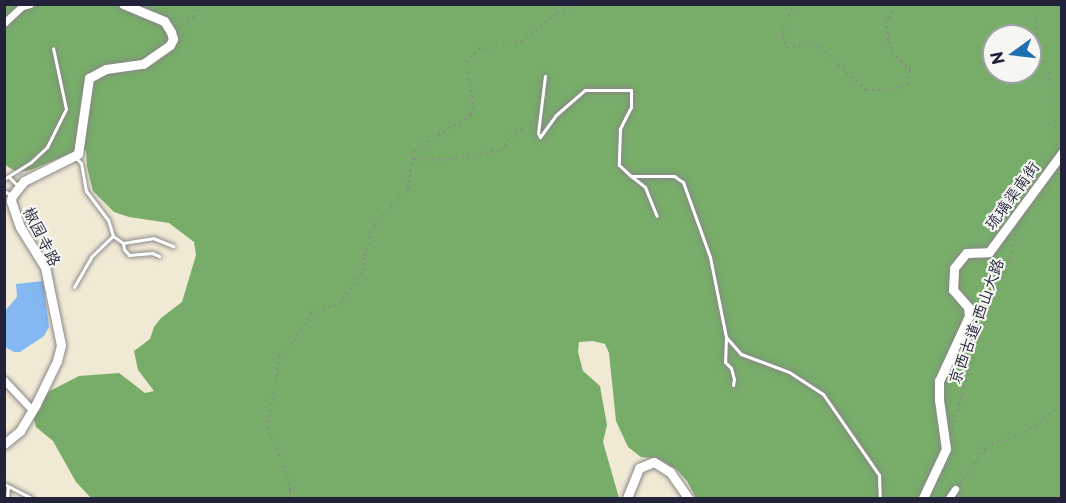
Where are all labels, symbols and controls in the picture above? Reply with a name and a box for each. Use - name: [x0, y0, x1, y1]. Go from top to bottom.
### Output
- north arrow: [982, 24, 1042, 84]
- text: N: [983, 49, 1010, 67]
- street label: 琉璃渠南街: [980, 157, 1042, 233]
- street label: 椒园寺路: [20, 203, 66, 269]
- street label: 京西古道·西山大路: [943, 255, 1007, 387]

